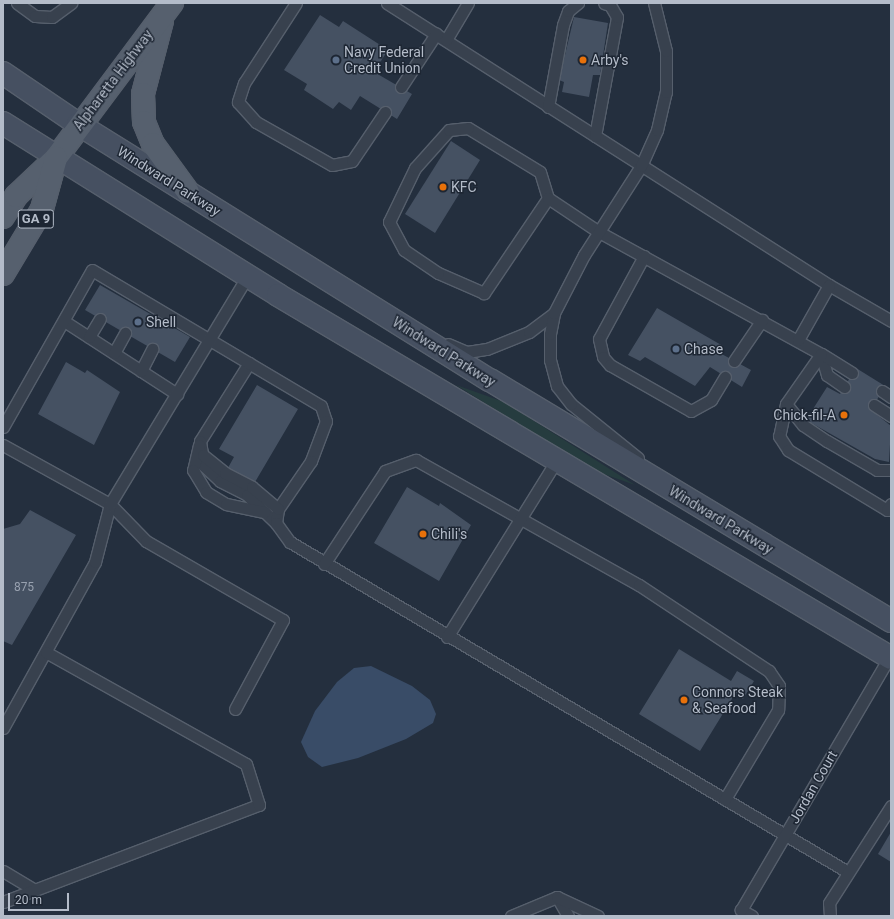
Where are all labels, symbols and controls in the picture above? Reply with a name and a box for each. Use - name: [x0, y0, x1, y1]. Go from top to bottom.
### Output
- street label: Alpharetta Highway: [70, 26, 156, 134]
- place label: Navy Federal Credit Union: [344, 44, 424, 76]
- place label: Arby's: [591, 52, 629, 68]
- marker: Navy Federal Credit Union: [331, 55, 341, 65]
- marker: Arby's: [578, 55, 588, 65]
- street label: Windward Parkway: [114, 142, 224, 220]
- place label: KFC: [451, 179, 477, 195]
- marker: KFC: [438, 182, 448, 192]
- road number: GA 9: [17, 208, 55, 230]
- street label: Windward Parkway: [389, 313, 499, 391]
- place label: Shell: [146, 314, 176, 330]
- marker: Shell: [133, 317, 143, 327]
- place label: Chase: [684, 341, 723, 357]
- marker: Chase: [671, 344, 681, 354]
- place label: Chick-fil-A: [773, 407, 836, 423]
- marker: Chick-fil-A: [839, 410, 849, 420]
- street label: Windward Parkway: [666, 482, 776, 558]
- place label: Chili's: [431, 526, 467, 542]
- marker: Chili's: [418, 529, 428, 539]
- house number: 875: [14, 581, 34, 595]
- place label: Connors Steak & Seafood: [692, 684, 783, 716]
- marker: Connors Steak & Seafood: [679, 695, 689, 705]
- street label: Jordan Court: [785, 748, 841, 826]
- scale bar: [10, 885, 71, 911]
- text: 20 m: [15, 893, 42, 907]

